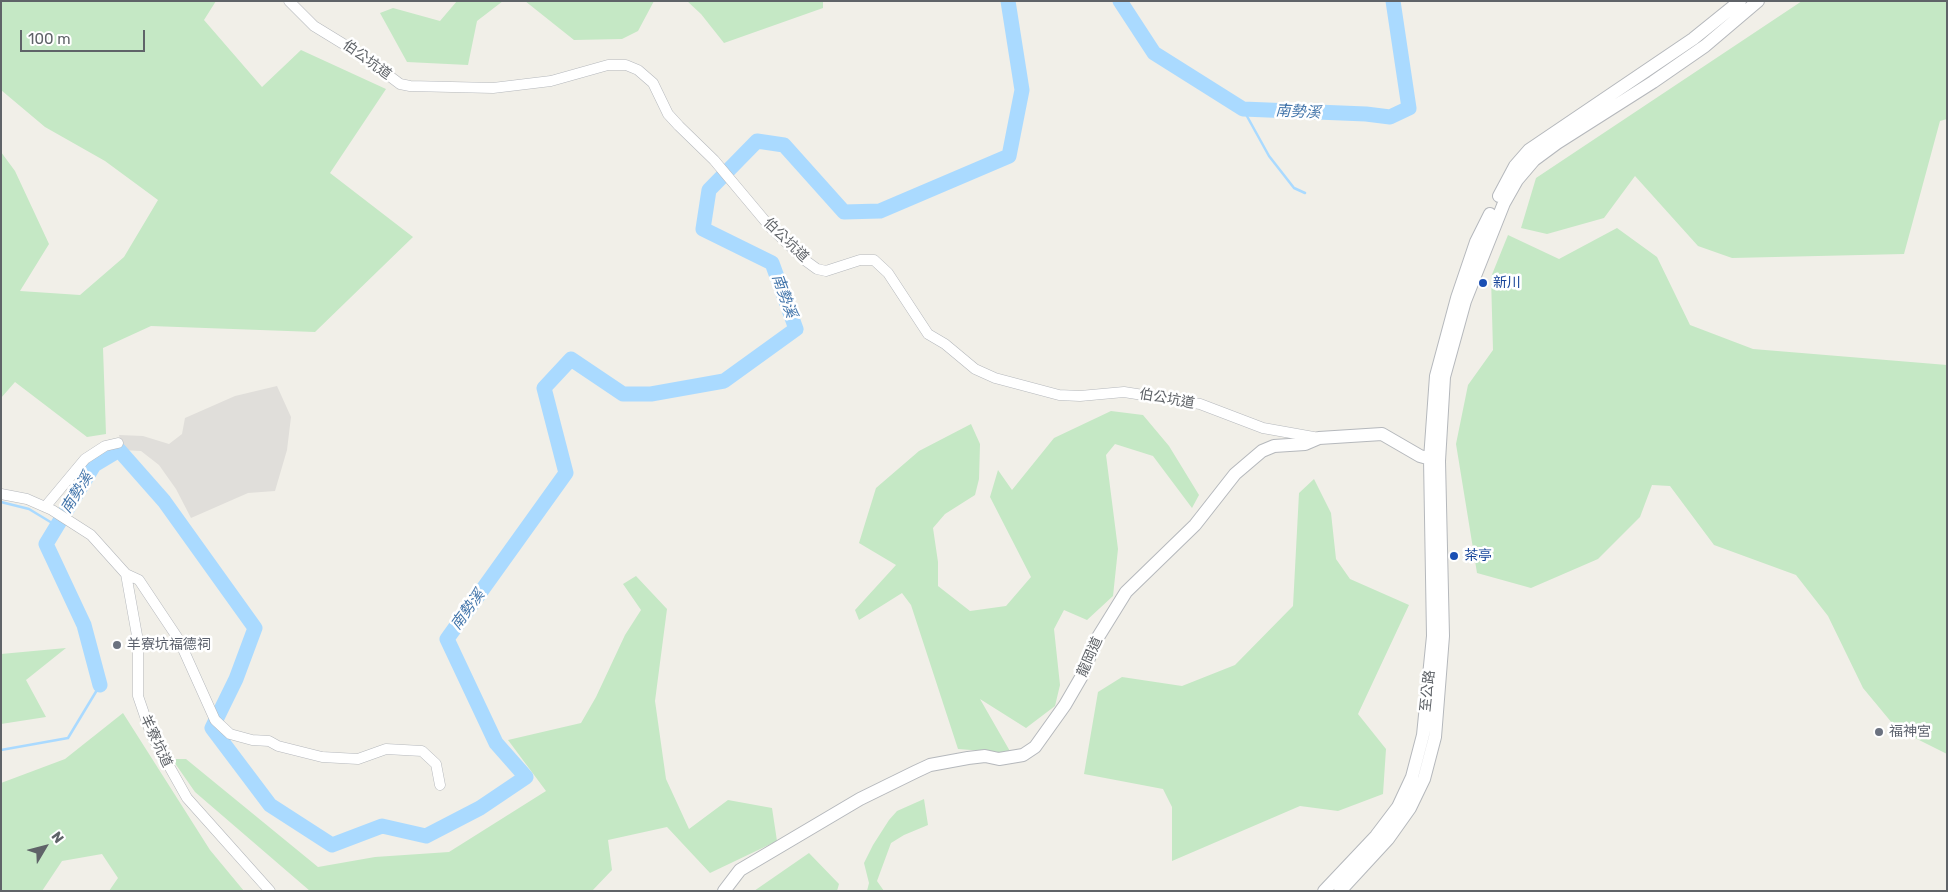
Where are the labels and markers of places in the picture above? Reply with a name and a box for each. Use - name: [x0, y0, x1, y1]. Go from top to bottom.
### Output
- place label: 新川: [1493, 275, 1521, 291]
- marker: 新川: [1477, 277, 1489, 289]
- place label: 茶亭: [1464, 548, 1492, 564]
- marker: 茶亭: [1448, 550, 1460, 562]
- place label: 羊寮坑福德祠: [127, 637, 211, 653]
- marker: 羊寮坑福德祠: [111, 639, 123, 651]
- place label: 福神宮: [1889, 724, 1931, 740]
- marker: 福神宮: [1873, 726, 1885, 738]

